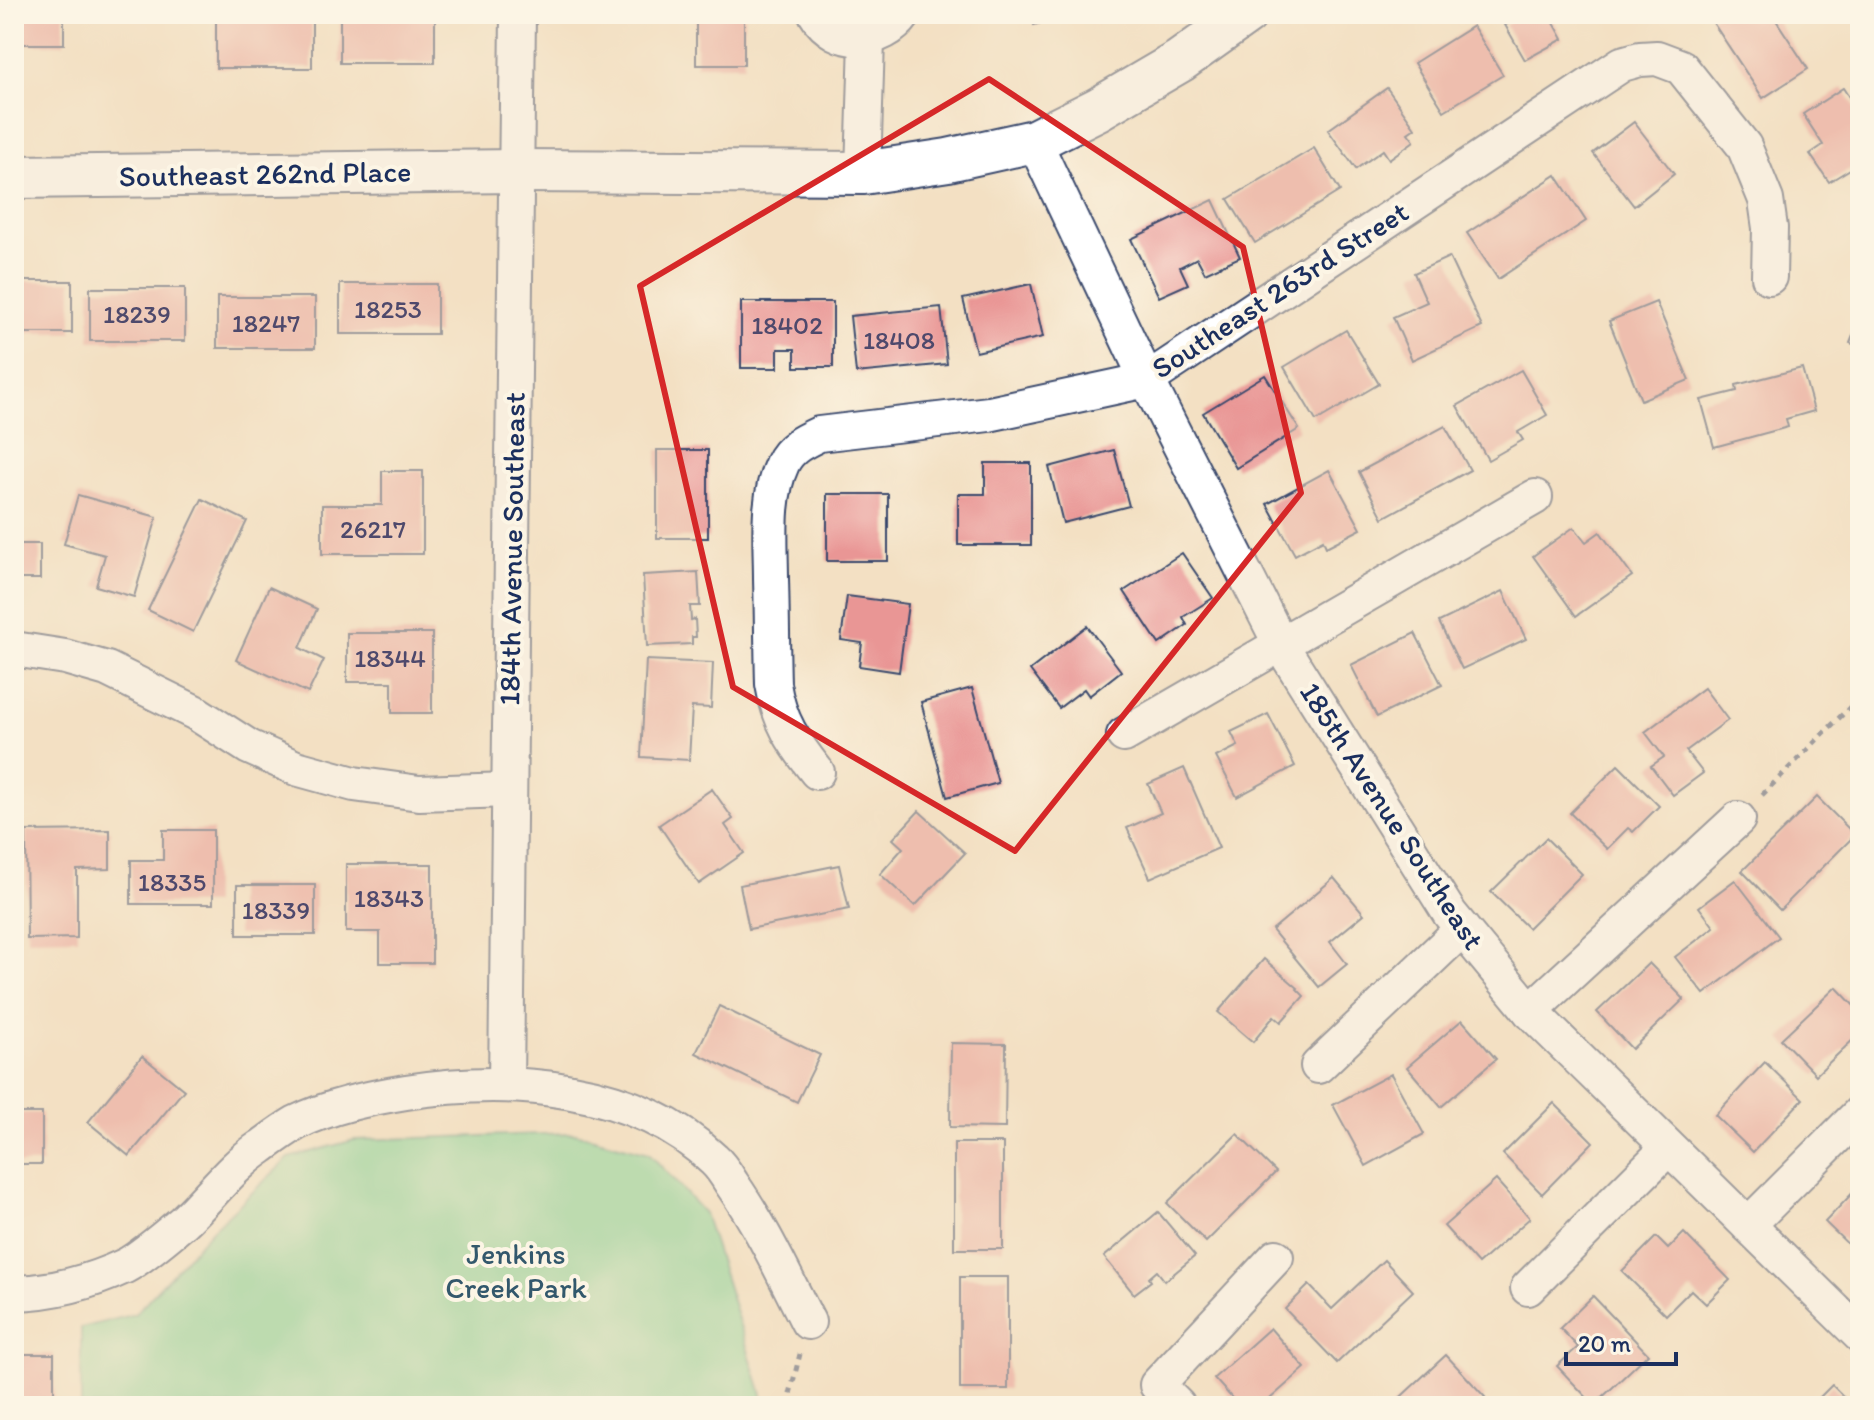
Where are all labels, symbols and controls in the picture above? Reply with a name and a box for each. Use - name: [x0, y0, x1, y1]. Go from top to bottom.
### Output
- street label: Southeast 262nd Place: [118, 152, 412, 195]
- street label: Southeast 263rd Street: [1144, 193, 1415, 386]
- house number: 18253: [354, 293, 422, 325]
- house number: 18239: [103, 298, 171, 330]
- house number: 18247: [232, 307, 300, 339]
- house number: 18402: [751, 309, 823, 341]
- house number: 18408: [863, 324, 935, 356]
- street label: 184th Avenue Southeast: [490, 392, 533, 706]
- house number: 26217: [340, 513, 406, 545]
- house number: 18344: [354, 642, 426, 674]
- street label: 185th Avenue Southeast: [1292, 675, 1493, 956]
- house number: 18335: [138, 866, 206, 898]
- house number: 18343: [354, 882, 424, 914]
- house number: 18339: [242, 894, 310, 926]
- park label: Jenkins Creek Park: [445, 1235, 587, 1306]
- scale bar: [1566, 1316, 1676, 1366]
- text: 20 m: [1578, 1329, 1631, 1358]

